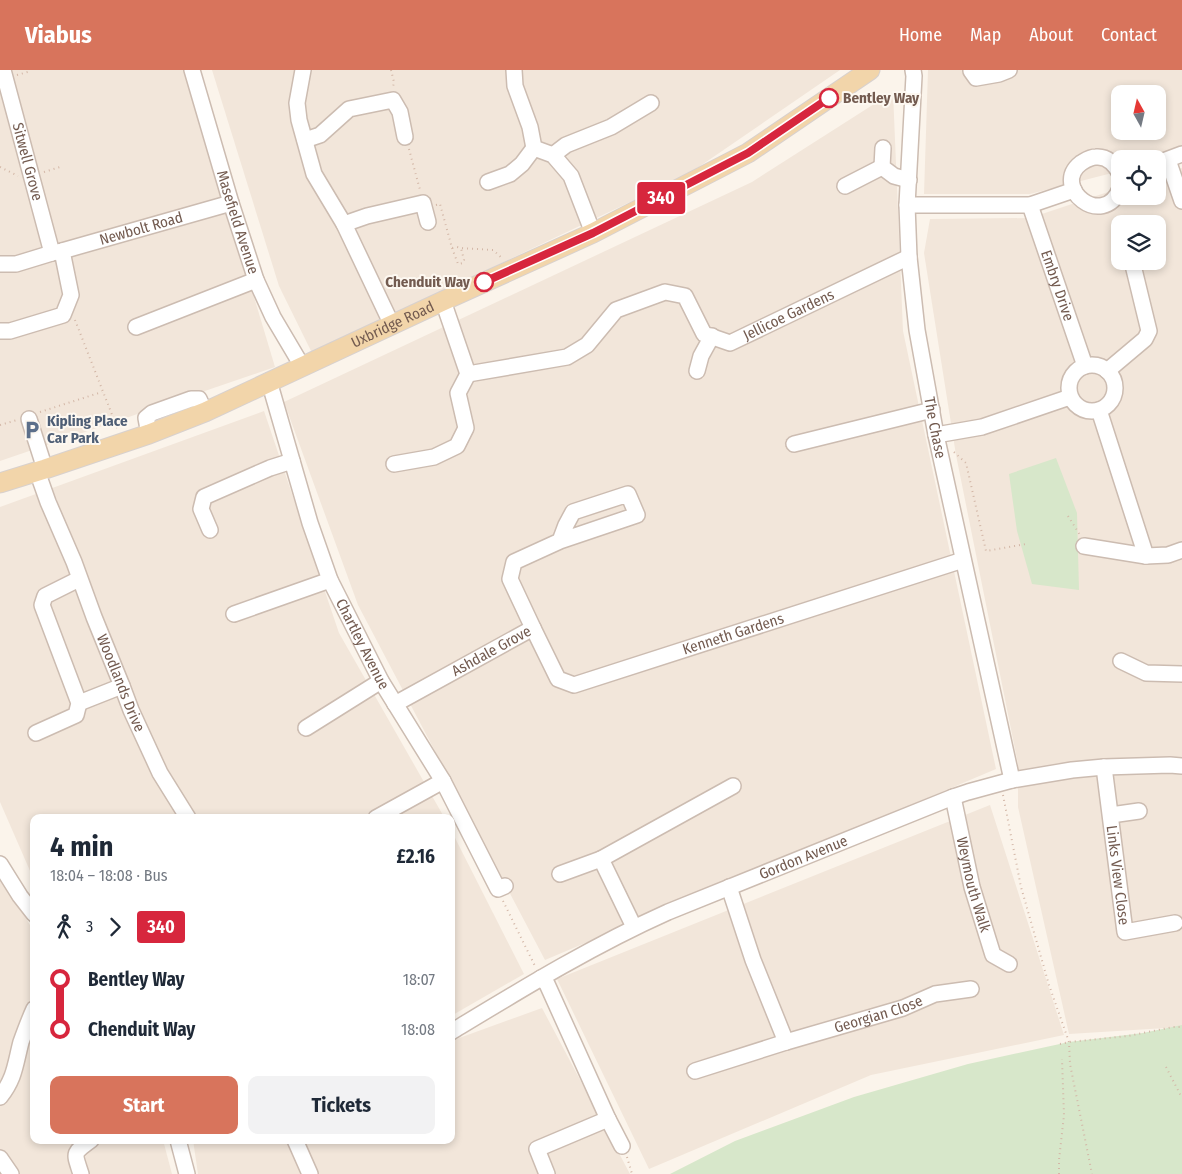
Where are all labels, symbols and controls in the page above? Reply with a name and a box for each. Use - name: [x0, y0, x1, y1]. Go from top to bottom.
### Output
- text: Viabus: [25, 21, 92, 49]
- text: Home: [899, 24, 942, 46]
- text: Map: [970, 24, 1001, 46]
- text: About: [1029, 24, 1073, 46]
- text: Contact: [1101, 24, 1157, 46]
- north arrow: [1111, 85, 1166, 140]
- map controls: [1111, 85, 1166, 270]
- marker: Bentley Way: [819, 88, 839, 108]
- place label: Bentley Way: [843, 89, 920, 107]
- street label: Sitwell Grove: [9, 121, 47, 203]
- button: locate: [1111, 150, 1166, 205]
- street label: Masefield Avenue: [213, 168, 262, 276]
- line badge: 340: [632, 182, 690, 214]
- text: 340: [647, 187, 675, 209]
- street label: Newbolt Road: [97, 208, 185, 249]
- button: layers: [1111, 215, 1166, 270]
- street label: Embry Drive: [1037, 248, 1078, 323]
- marker: Chenduit Way: [474, 272, 494, 292]
- place label: Chenduit Way: [385, 273, 471, 291]
- street label: Jellicoe Gardens: [740, 285, 837, 344]
- street label: Uxbridge Road: [348, 297, 437, 352]
- street label: The Chase: [920, 395, 950, 460]
- place label: Kipling Place Car Park: [47, 412, 128, 447]
- parking icon: Kipling Place Car Park: [21, 419, 43, 441]
- street label: Chartley Avenue: [332, 596, 393, 693]
- street label: Kenneth Gardens: [680, 609, 786, 659]
- street label: Ashdale Grove: [449, 622, 534, 680]
- street label: Woodlands Drive: [93, 631, 149, 735]
- street label: Links View Close: [1102, 824, 1133, 926]
- text: 4 min: [50, 830, 114, 863]
- street label: Gordon Avenue: [756, 832, 850, 883]
- street label: Weymouth Walk: [953, 835, 994, 934]
- text: £2.16: [396, 845, 435, 868]
- text: 18:04 – 18:08 · Bus: [50, 866, 168, 885]
- icon: walk: [50, 913, 78, 941]
- icon: forward: [101, 913, 129, 941]
- text: 340: [147, 916, 175, 938]
- text: 3: [86, 917, 93, 936]
- text: Bentley Way: [88, 968, 185, 991]
- text: 18:07: [403, 970, 435, 989]
- street label: Georgian Close: [832, 992, 925, 1037]
- text: Chenduit Way: [88, 1018, 195, 1041]
- text: 18:08: [401, 1020, 435, 1039]
- button: Start: [50, 1076, 238, 1134]
- button: Tickets: [248, 1076, 435, 1134]

